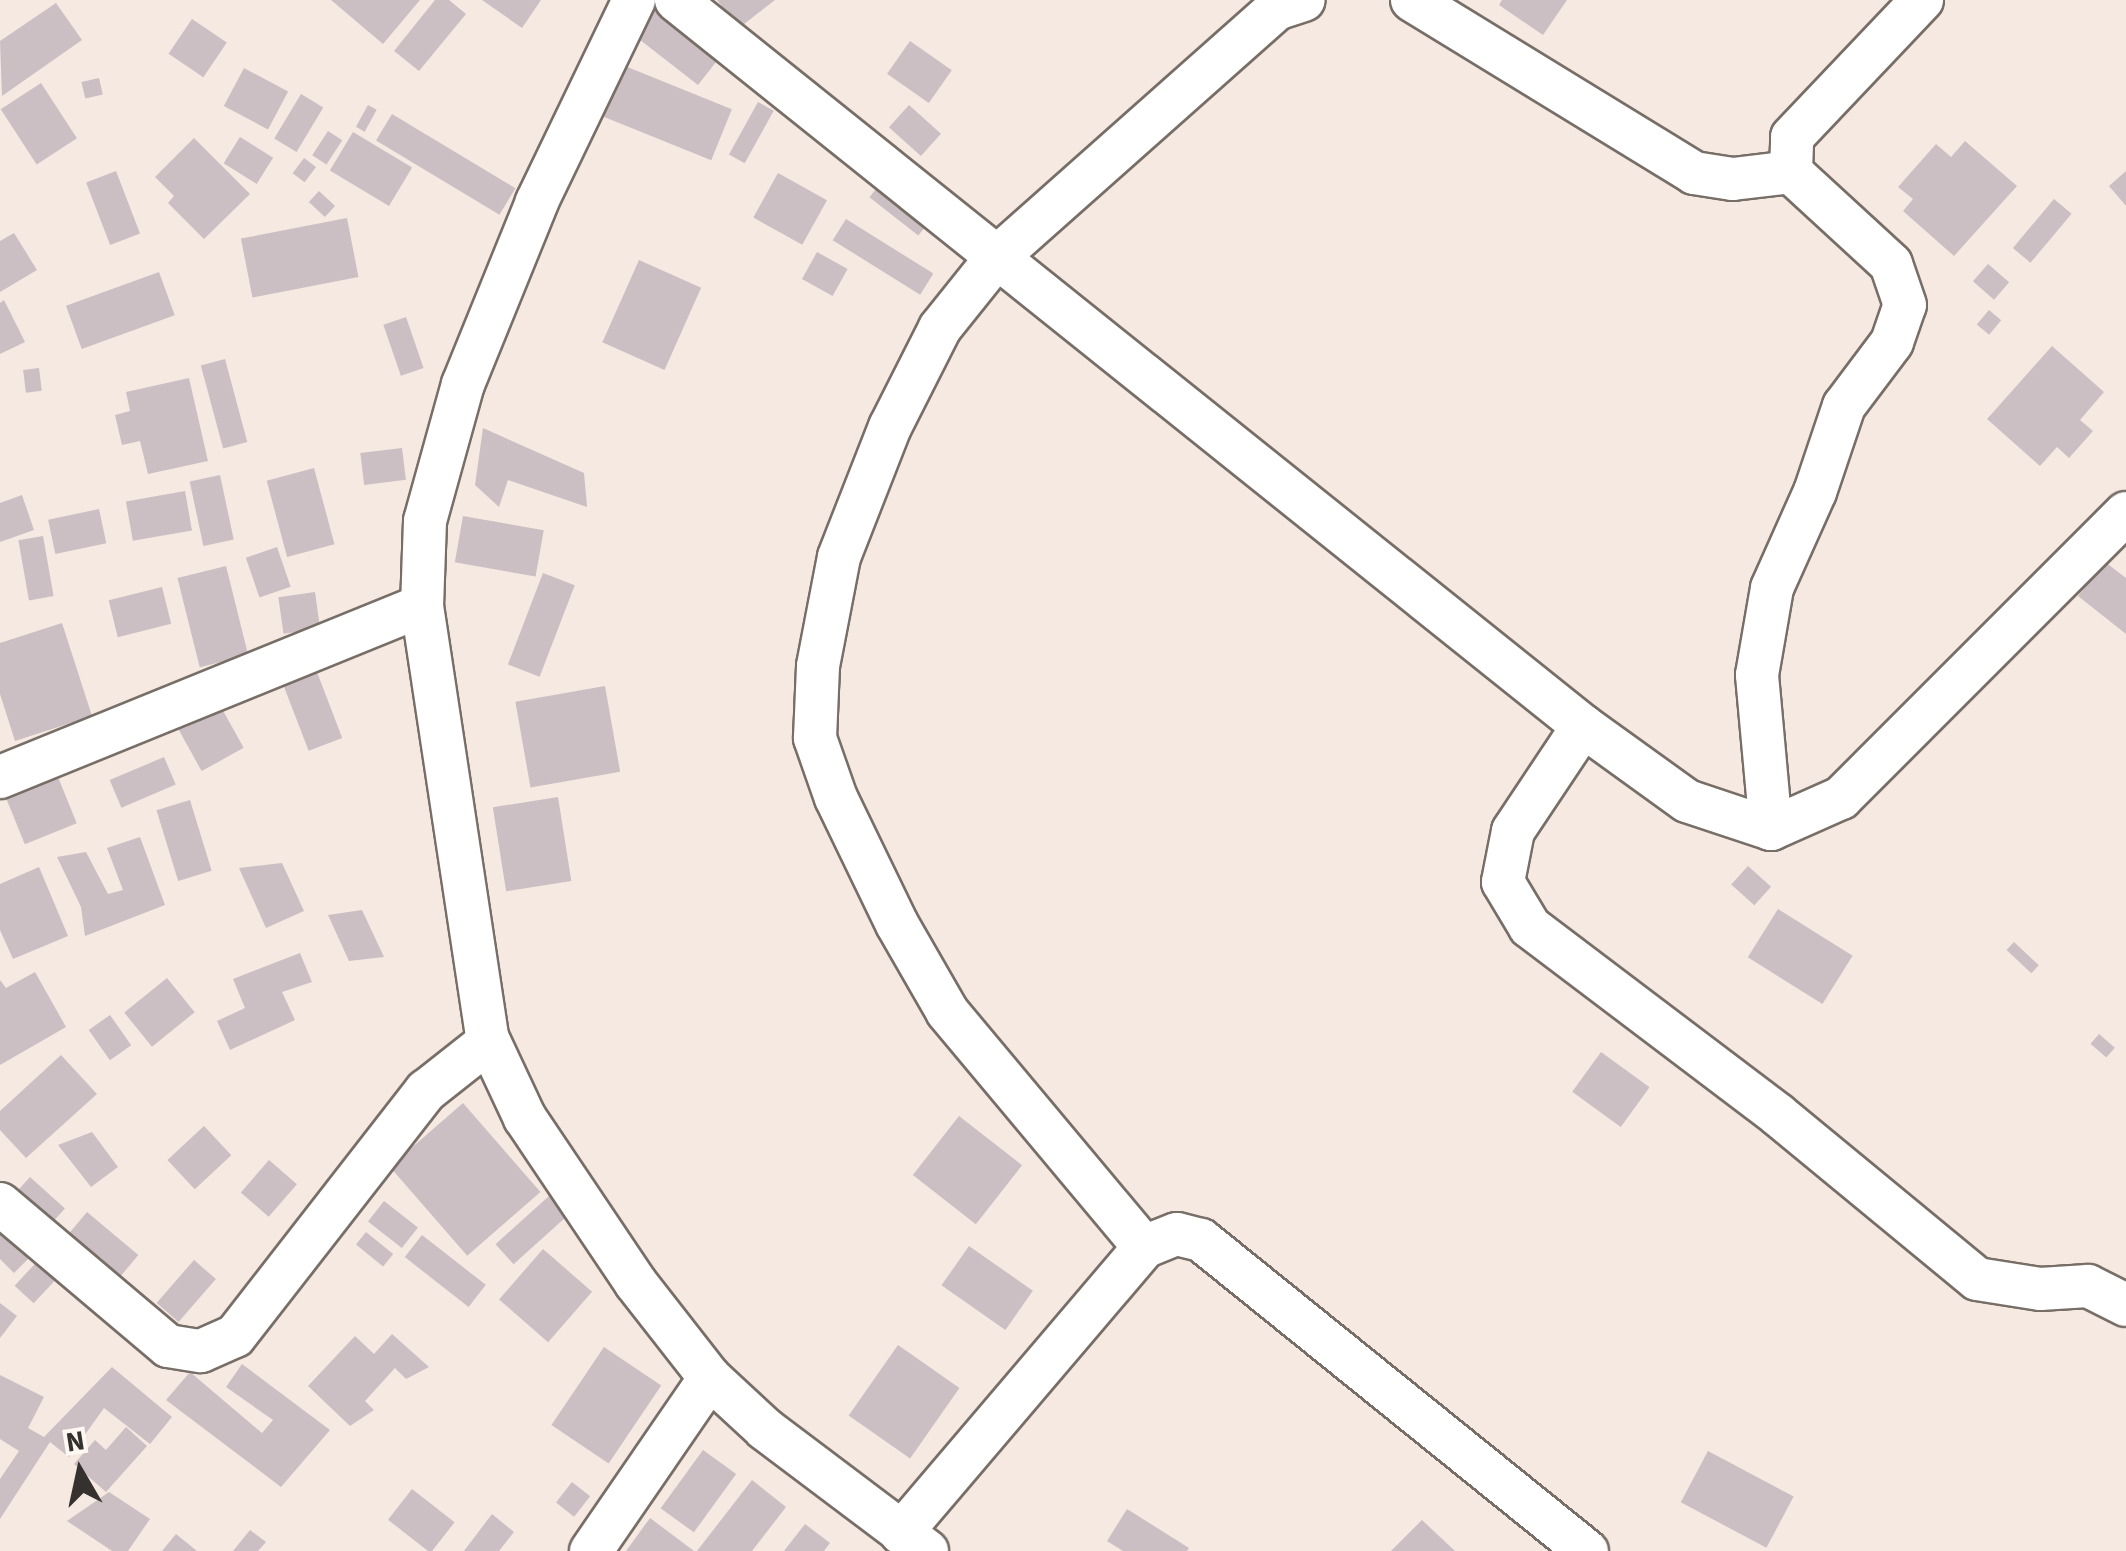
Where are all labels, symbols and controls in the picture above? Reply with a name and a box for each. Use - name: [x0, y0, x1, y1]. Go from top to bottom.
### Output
- text: N: [63, 1420, 88, 1463]
- north arrow: [30, 1421, 130, 1521]

